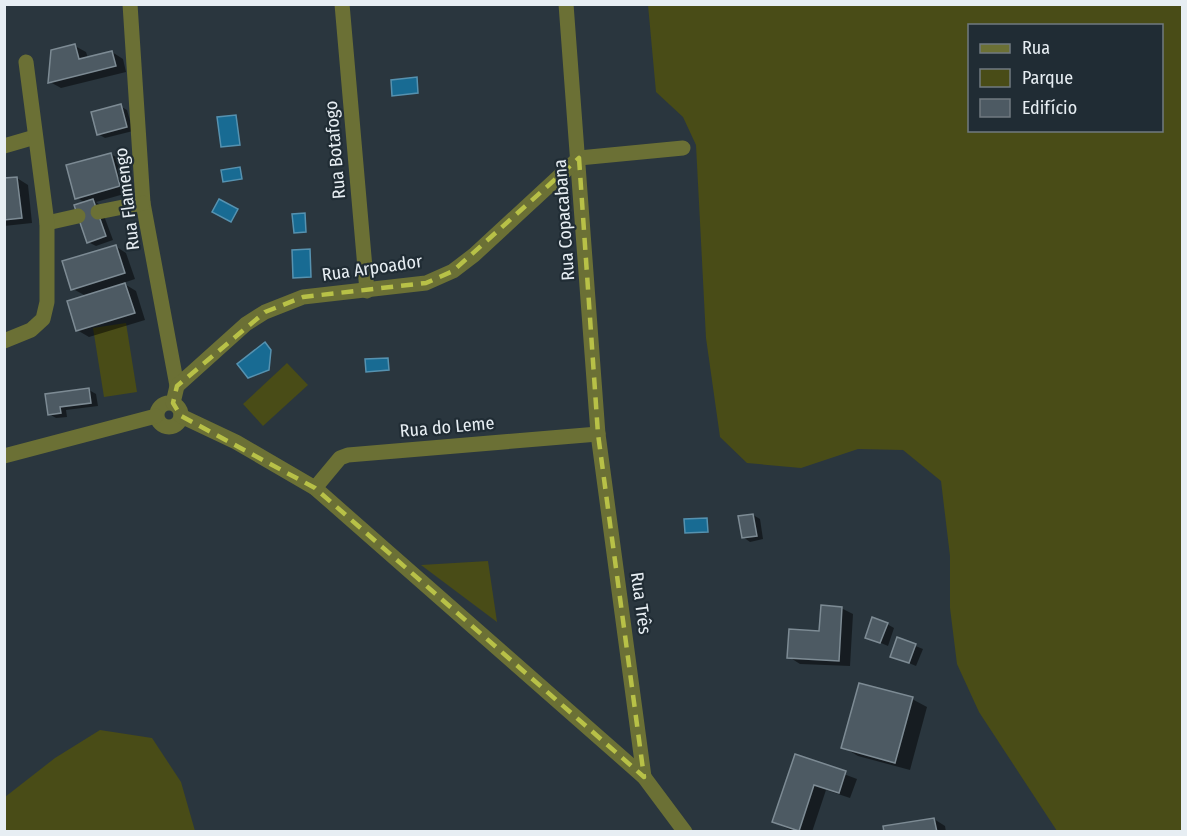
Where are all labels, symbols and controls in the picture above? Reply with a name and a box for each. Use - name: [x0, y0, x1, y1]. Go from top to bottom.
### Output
- legend: [968, 24, 1163, 132]
- text: Rua: [1022, 37, 1050, 59]
- text: Parque: [1022, 67, 1073, 89]
- text: Edifício: [1022, 97, 1077, 119]
- street label: Rua Botafogo: [320, 100, 350, 200]
- street label: Rua Flamengo: [110, 146, 144, 252]
- street label: Rua Copacabana: [549, 158, 579, 281]
- street label: Rua Arpoador: [320, 250, 424, 286]
- street label: Rua do Leme: [399, 412, 495, 442]
- street label: Rua Três: [626, 571, 656, 636]

